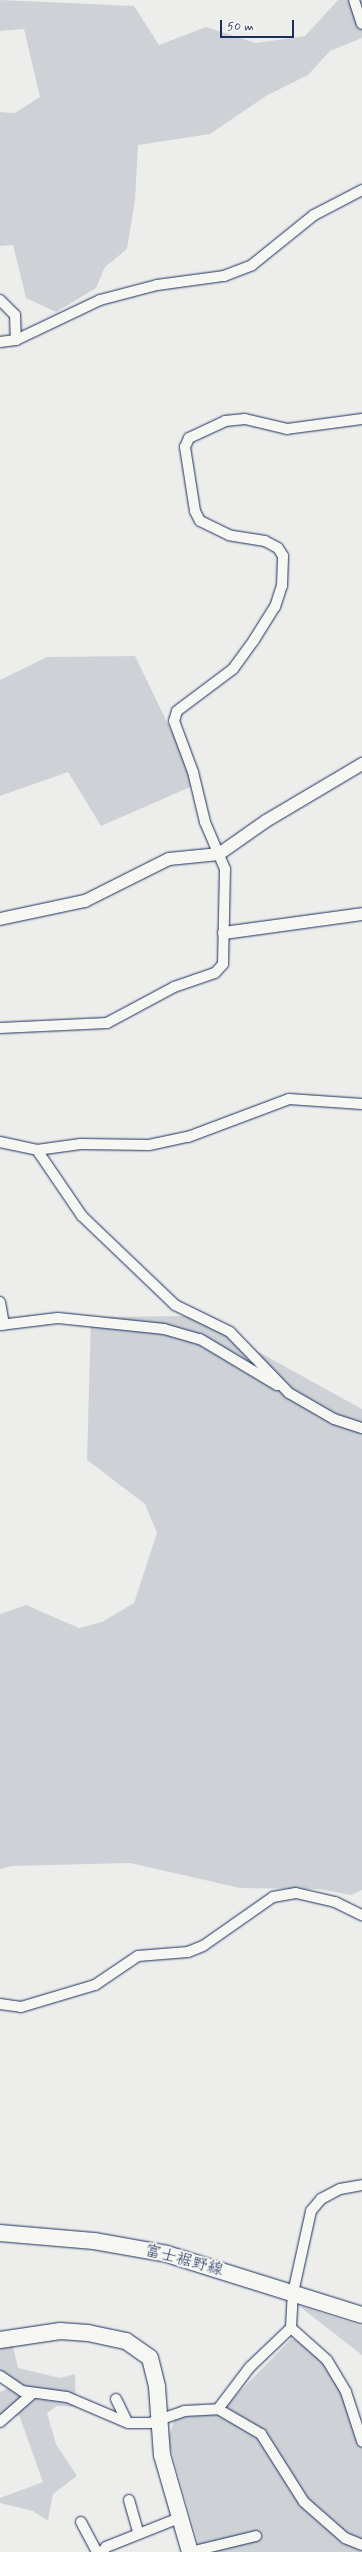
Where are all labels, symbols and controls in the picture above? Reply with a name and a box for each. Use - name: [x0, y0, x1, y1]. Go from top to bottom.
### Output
- scale bar: [222, 12, 296, 38]
- text: 50 m: [227, 19, 254, 35]
- street label: 富士裾野線: [143, 2241, 225, 2281]

